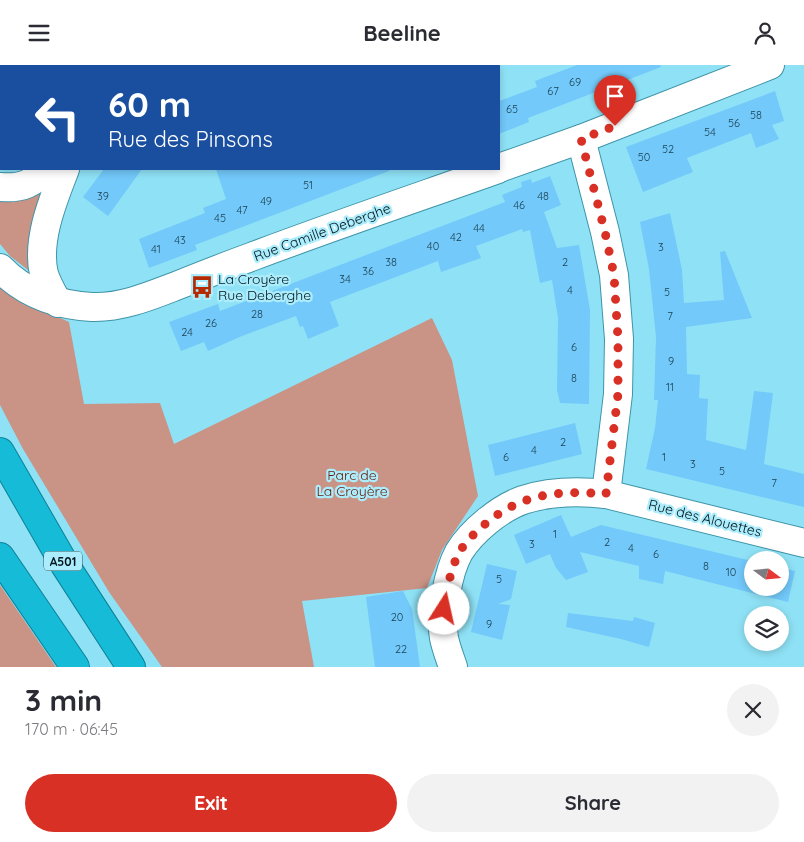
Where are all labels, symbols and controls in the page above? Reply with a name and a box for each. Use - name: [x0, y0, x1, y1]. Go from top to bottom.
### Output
- icon: menu: [25, 19, 53, 47]
- text: Beeline: [363, 19, 441, 47]
- icon: person: [751, 19, 779, 47]
- house number: 69: [569, 75, 581, 89]
- pin: [594, 75, 636, 126]
- text: 60 m: [108, 82, 191, 126]
- icon: arrive: [601, 82, 629, 110]
- house number: 67: [547, 84, 559, 98]
- icon: left: [25, 85, 90, 150]
- house number: 65: [506, 102, 518, 116]
- house number: 58: [750, 108, 762, 122]
- house number: 56: [728, 116, 740, 130]
- text: Rue des Pinsons: [108, 125, 273, 153]
- house number: 54: [704, 125, 716, 139]
- house number: 52: [662, 142, 674, 156]
- house number: 50: [638, 150, 650, 164]
- house number: 51: [303, 178, 313, 192]
- house number: 39: [97, 189, 109, 203]
- house number: 48: [537, 189, 549, 203]
- house number: 49: [260, 194, 272, 208]
- house number: 46: [513, 198, 525, 212]
- street label: Rue Camille Deberghe: [251, 199, 393, 265]
- house number: 47: [236, 203, 248, 217]
- house number: 45: [214, 211, 226, 225]
- house number: 44: [473, 221, 485, 235]
- house number: 42: [450, 230, 462, 244]
- house number: 43: [174, 233, 186, 247]
- house number: 40: [427, 239, 439, 253]
- house number: 3: [658, 240, 664, 254]
- house number: 41: [151, 242, 161, 256]
- house number: 38: [385, 255, 397, 269]
- house number: 2: [562, 255, 568, 269]
- house number: 36: [362, 264, 374, 278]
- place label: La Croyère Rue Deberghe: [218, 270, 311, 304]
- house number: 34: [339, 272, 351, 286]
- bus stop icon: La Croyère Rue Deberghe: [189, 274, 215, 300]
- house number: 4: [567, 283, 573, 297]
- house number: 5: [664, 285, 670, 299]
- house number: 28: [251, 307, 263, 321]
- house number: 7: [667, 309, 673, 323]
- house number: 26: [205, 316, 217, 330]
- house number: 24: [181, 325, 193, 339]
- house number: 6: [571, 340, 577, 354]
- house number: 9: [668, 354, 674, 368]
- house number: 8: [571, 371, 577, 385]
- house number: 11: [666, 380, 674, 394]
- house number: 2: [560, 435, 566, 449]
- house number: 4: [531, 443, 537, 457]
- house number: 6: [503, 450, 509, 464]
- house number: 1: [662, 450, 666, 464]
- house number: 3: [690, 457, 696, 471]
- house number: 5: [719, 464, 725, 478]
- park label: Parc de La Croyère: [316, 466, 388, 500]
- house number: 7: [771, 476, 777, 490]
- street label: Rue des Alouettes: [647, 495, 763, 541]
- house number: 1: [553, 527, 557, 541]
- house number: 2: [604, 535, 610, 549]
- house number: 3: [529, 537, 535, 551]
- house number: 4: [628, 541, 634, 555]
- house number: 6: [653, 547, 659, 561]
- road number: A501: [44, 551, 82, 571]
- north arrow: [744, 551, 789, 596]
- map controls: [744, 551, 789, 651]
- house number: 8: [703, 559, 709, 573]
- house number: 10: [726, 565, 736, 579]
- house number: 5: [496, 572, 502, 586]
- position arrow: [417, 582, 469, 634]
- button: layers: [744, 606, 789, 651]
- house number: 20: [391, 610, 403, 624]
- house number: 9: [486, 617, 492, 631]
- house number: 22: [395, 642, 407, 656]
- text: 3 min: [25, 681, 102, 719]
- button: close: [727, 684, 779, 736]
- text: 170 m · 06:45: [25, 719, 118, 739]
- button: Exit: [25, 774, 397, 832]
- button: Share: [407, 774, 779, 832]

